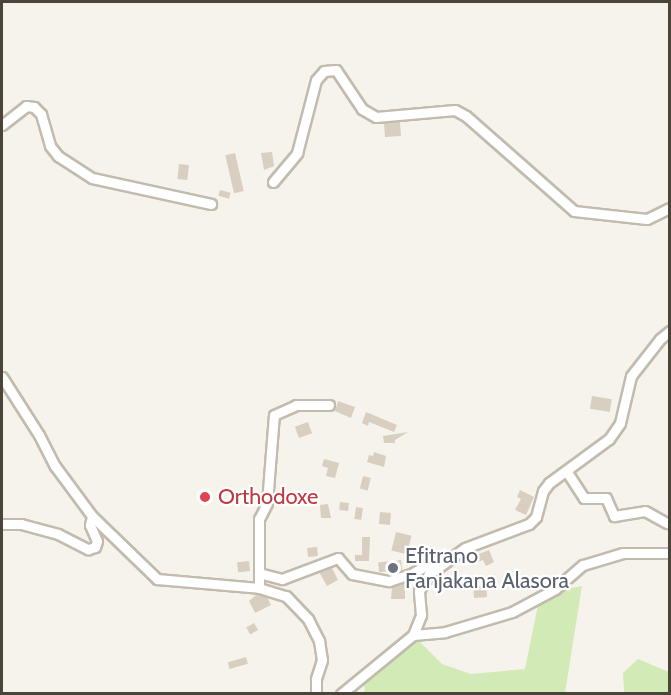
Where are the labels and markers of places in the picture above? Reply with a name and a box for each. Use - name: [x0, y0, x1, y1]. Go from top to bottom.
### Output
- place label: Orthodoxe: [218, 484, 318, 510]
- marker: Orthodoxe: [196, 488, 214, 506]
- place label: Efitrano Fanjakana Alasora: [405, 542, 569, 594]
- marker: Efitrano Fanjakana Alasora: [386, 561, 400, 575]

